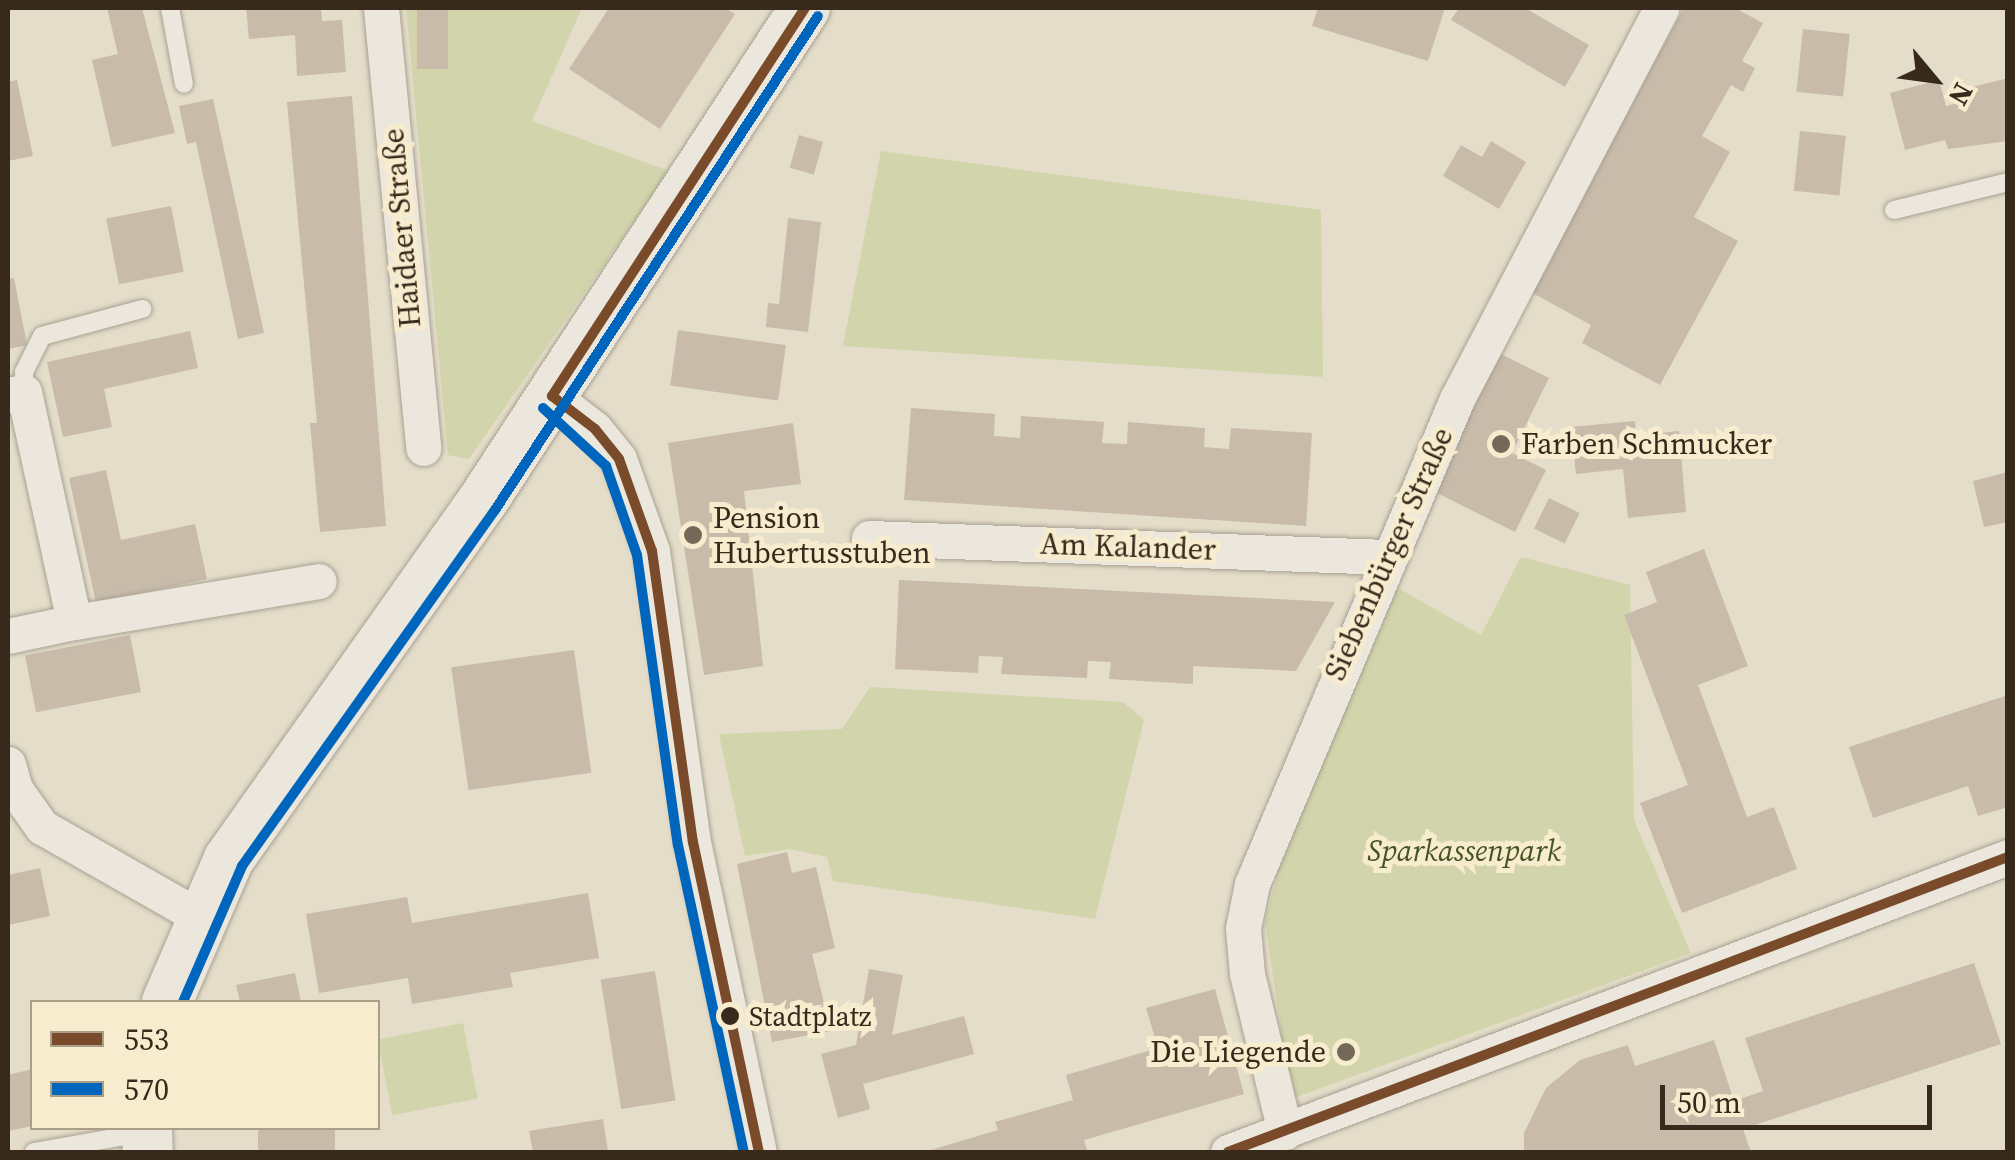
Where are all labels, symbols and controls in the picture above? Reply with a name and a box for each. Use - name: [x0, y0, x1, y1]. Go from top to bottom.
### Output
- north arrow: [1885, 30, 1985, 130]
- text: N: [1940, 76, 1983, 113]
- street label: Haidaer Straße: [375, 127, 429, 329]
- street label: Siebenbürger Straße: [1317, 422, 1461, 686]
- place label: Farben Schmucker: [1521, 426, 1772, 462]
- marker: Farben Schmucker: [1490, 433, 1512, 455]
- place label: Pension Hubertusstuben: [713, 500, 931, 570]
- marker: Pension Hubertusstuben: [682, 524, 704, 546]
- street label: Am Kalander: [1039, 526, 1217, 568]
- park label: Sparkassenpark: [1367, 833, 1561, 869]
- place label: Stadtplatz: [749, 999, 872, 1033]
- legend: [30, 1000, 380, 1130]
- marker: Stadtplatz: [720, 1006, 740, 1026]
- text: 553: [124, 1019, 169, 1060]
- place label: Die Liegende: [1150, 1034, 1326, 1070]
- marker: Die Liegende: [1335, 1041, 1357, 1063]
- scale bar: [1665, 1065, 1938, 1127]
- text: 570: [124, 1069, 169, 1110]
- text: 50 m: [1677, 1082, 1741, 1123]

